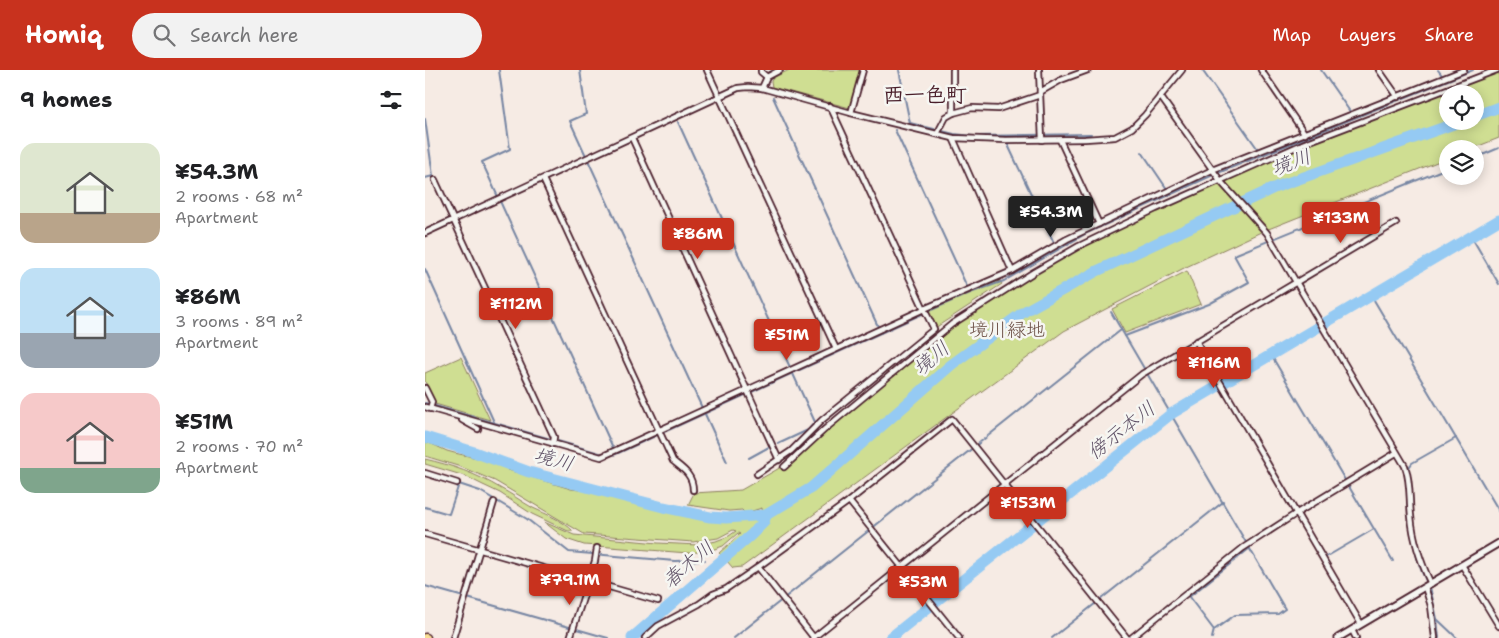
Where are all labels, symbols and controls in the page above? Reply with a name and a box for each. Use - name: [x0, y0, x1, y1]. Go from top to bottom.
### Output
- search box: [132, 13, 482, 58]
- text: Homiq: [25, 19, 102, 51]
- icon: search: [150, 21, 178, 49]
- text: Search here: [190, 23, 299, 48]
- text: Map: [1273, 23, 1311, 47]
- text: Layers: [1339, 23, 1396, 47]
- text: Share: [1424, 23, 1474, 47]
- district label: 西一色町: [883, 81, 967, 109]
- map controls: [1439, 85, 1484, 185]
- button: locate: [1439, 85, 1484, 130]
- text: 9 homes: [20, 86, 112, 114]
- icon: filters: [377, 86, 405, 114]
- button: layers: [1439, 140, 1484, 185]
- water label: 境川: [1268, 143, 1314, 181]
- text: ¥54.3M: [175, 158, 258, 186]
- icon: home: [60, 163, 120, 223]
- text: 2 rooms · 68 m²: [175, 186, 303, 207]
- pin: ¥54.3M: [1010, 196, 1092, 238]
- text: ¥54.3M: [1019, 201, 1083, 222]
- pin: ¥133M: [1306, 202, 1376, 244]
- text: Apartment: [175, 207, 258, 228]
- text: ¥133M: [1313, 207, 1369, 228]
- pin: ¥86M: [668, 218, 728, 260]
- text: ¥86M: [673, 223, 723, 244]
- text: ¥86M: [175, 283, 240, 311]
- icon: home: [60, 288, 120, 348]
- pin: ¥112M: [481, 288, 551, 330]
- text: ¥112M: [490, 293, 542, 314]
- text: 3 rooms · 89 m²: [175, 311, 303, 332]
- park label: 境川緑地: [969, 317, 1045, 342]
- pin: ¥51M: [757, 318, 817, 361]
- text: ¥51M: [765, 324, 809, 345]
- text: Apartment: [175, 332, 258, 353]
- water label: 境川: [907, 335, 955, 381]
- pin: ¥116M: [1179, 346, 1249, 389]
- text: ¥116M: [1188, 352, 1240, 373]
- water label: 傍示本川: [1081, 395, 1161, 465]
- text: ¥51M: [175, 408, 233, 436]
- icon: home: [60, 413, 120, 473]
- text: 2 rooms · 70 m²: [175, 436, 303, 457]
- water label: 境川: [531, 441, 577, 477]
- text: Apartment: [175, 457, 258, 478]
- pin: ¥153M: [993, 486, 1063, 529]
- text: ¥153M: [1000, 492, 1056, 513]
- water label: 春木川: [657, 535, 719, 593]
- pin: ¥79.1M: [529, 564, 611, 606]
- pin: ¥53M: [893, 566, 953, 608]
- text: ¥79.1M: [540, 569, 600, 590]
- text: ¥53M: [899, 571, 947, 592]

